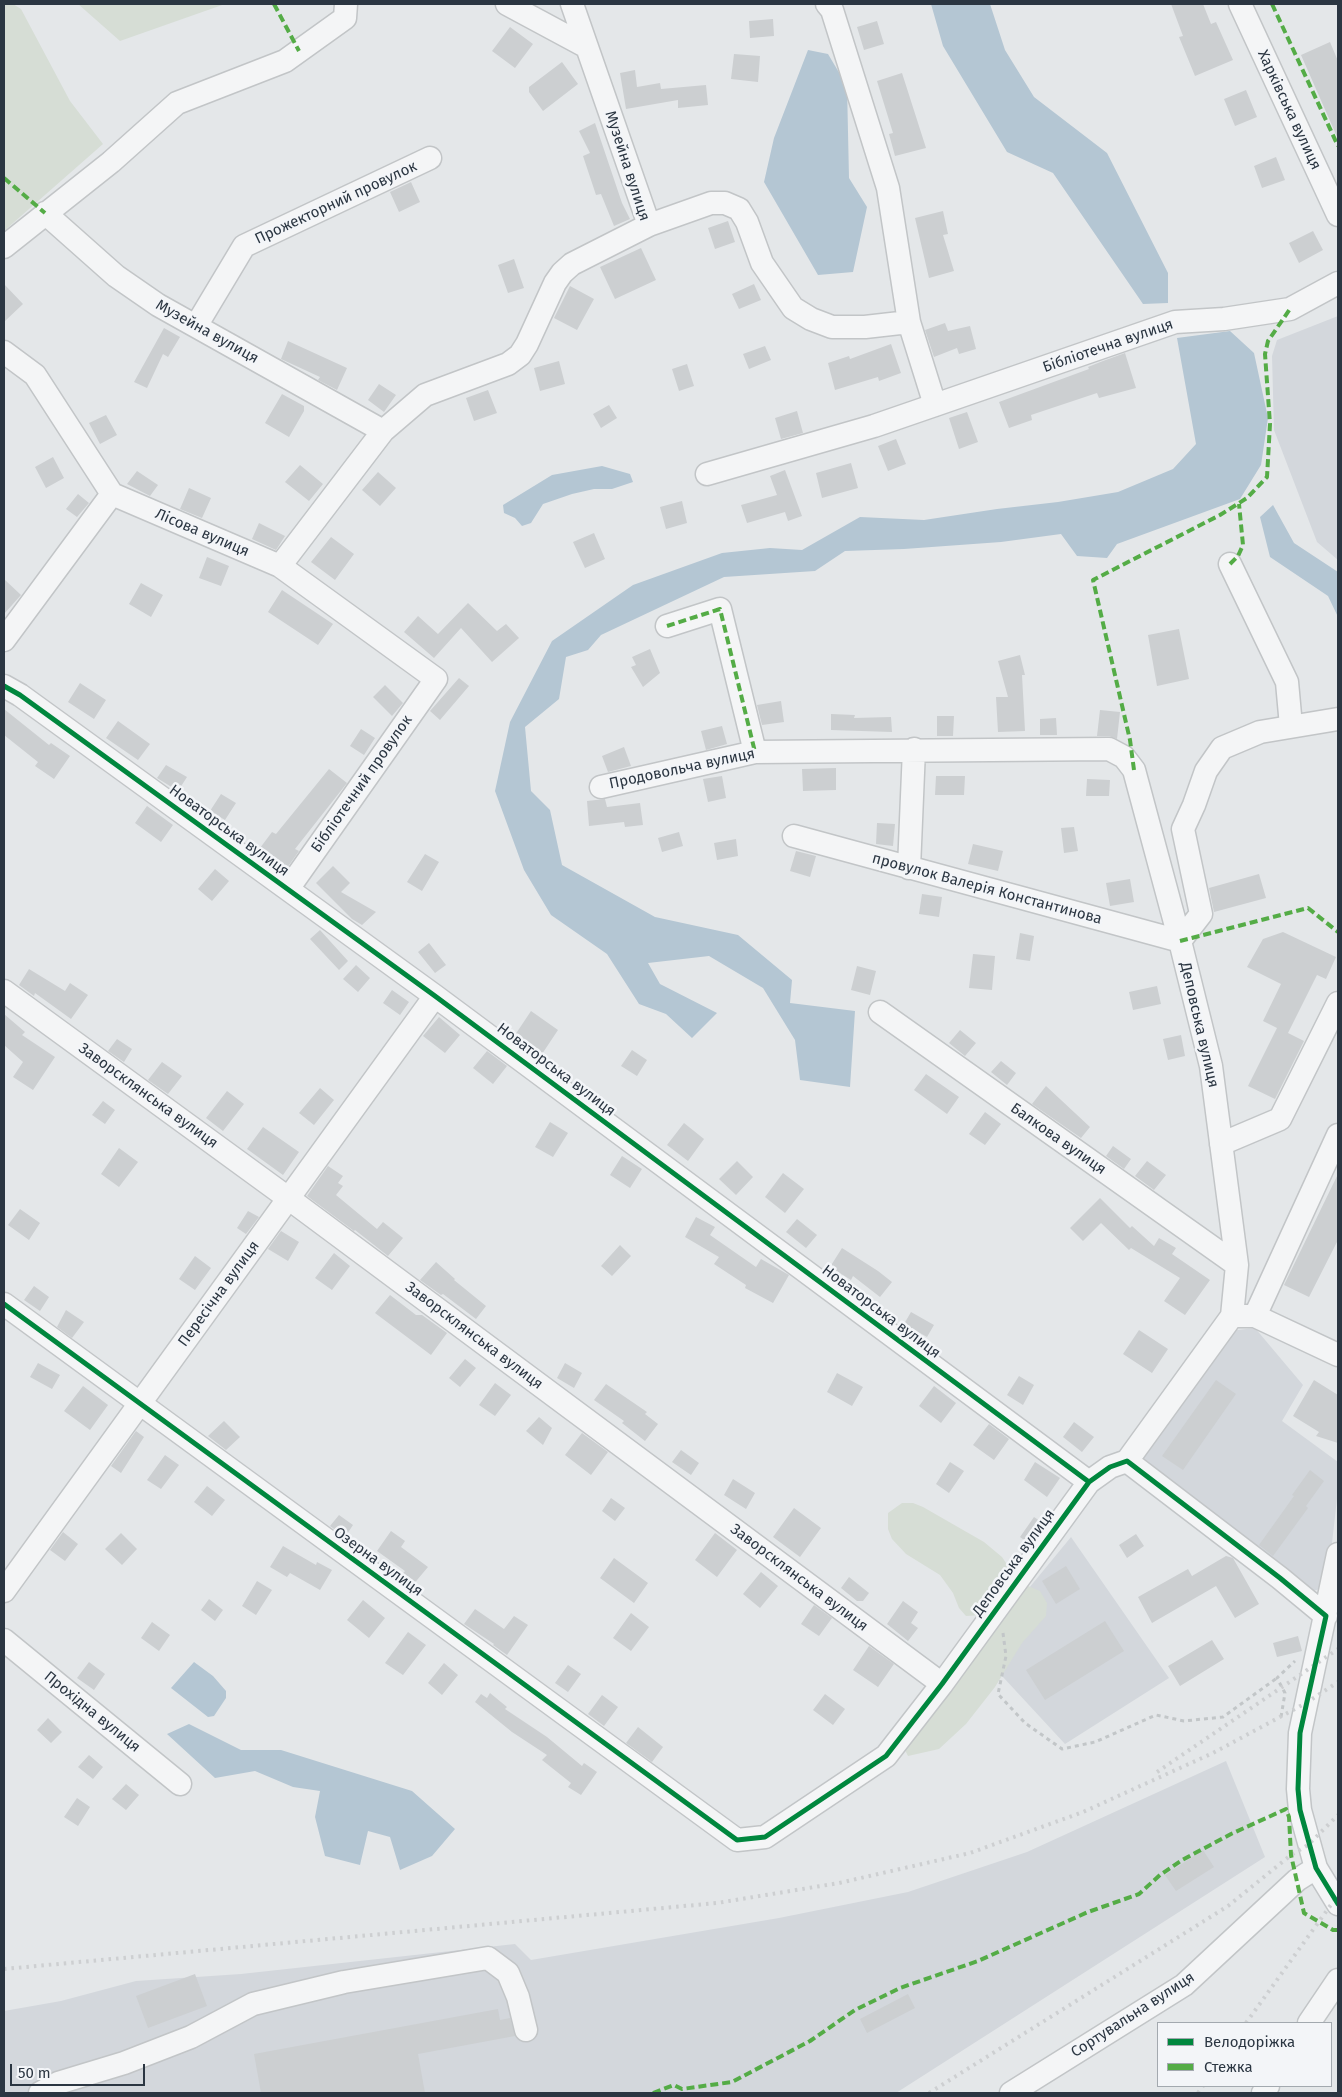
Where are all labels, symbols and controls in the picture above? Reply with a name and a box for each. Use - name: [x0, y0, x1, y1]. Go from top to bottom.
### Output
- street label: Харківська вулиця: [1253, 47, 1325, 173]
- street label: Музейна вулиця: [601, 109, 653, 223]
- street label: Прожекторний провулок: [252, 158, 420, 248]
- street label: Музейна вулиця: [152, 296, 262, 368]
- street label: Бібліотечна вулиця: [1040, 315, 1176, 377]
- street label: Лісова вулиця: [152, 505, 252, 561]
- street label: Бібліотечний провулок: [308, 712, 416, 856]
- street label: Продовольча вулиця: [608, 745, 756, 793]
- street label: Новаторська вулиця: [165, 781, 293, 881]
- street label: провулок Валерія Константинова: [870, 850, 1104, 928]
- street label: Деповська вулиця: [1176, 961, 1222, 1089]
- street label: Новаторська вулиця: [493, 1019, 619, 1121]
- street label: Заворсклянська вулиця: [75, 1039, 221, 1153]
- street label: Балкова вулиця: [1007, 1099, 1109, 1179]
- street label: Пересічна вулиця: [175, 1238, 263, 1350]
- street label: Новаторська вулиця: [818, 1261, 944, 1363]
- street label: Заворсклянська вулиця: [402, 1278, 546, 1394]
- street label: Деповська вулиця: [969, 1506, 1059, 1620]
- street label: Заворсклянська вулиця: [727, 1520, 871, 1636]
- street label: Озерна вулиця: [330, 1524, 426, 1600]
- street label: Прохідна вулиця: [40, 1668, 144, 1756]
- street label: Сортувальна вулиця: [1068, 1968, 1198, 2062]
- legend: [1157, 2022, 1332, 2087]
- text: Велодоріжка: [1204, 2033, 1295, 2051]
- scale bar: [12, 2054, 148, 2086]
- text: Стежка: [1204, 2058, 1253, 2076]
- text: 50 m: [18, 2064, 51, 2082]

